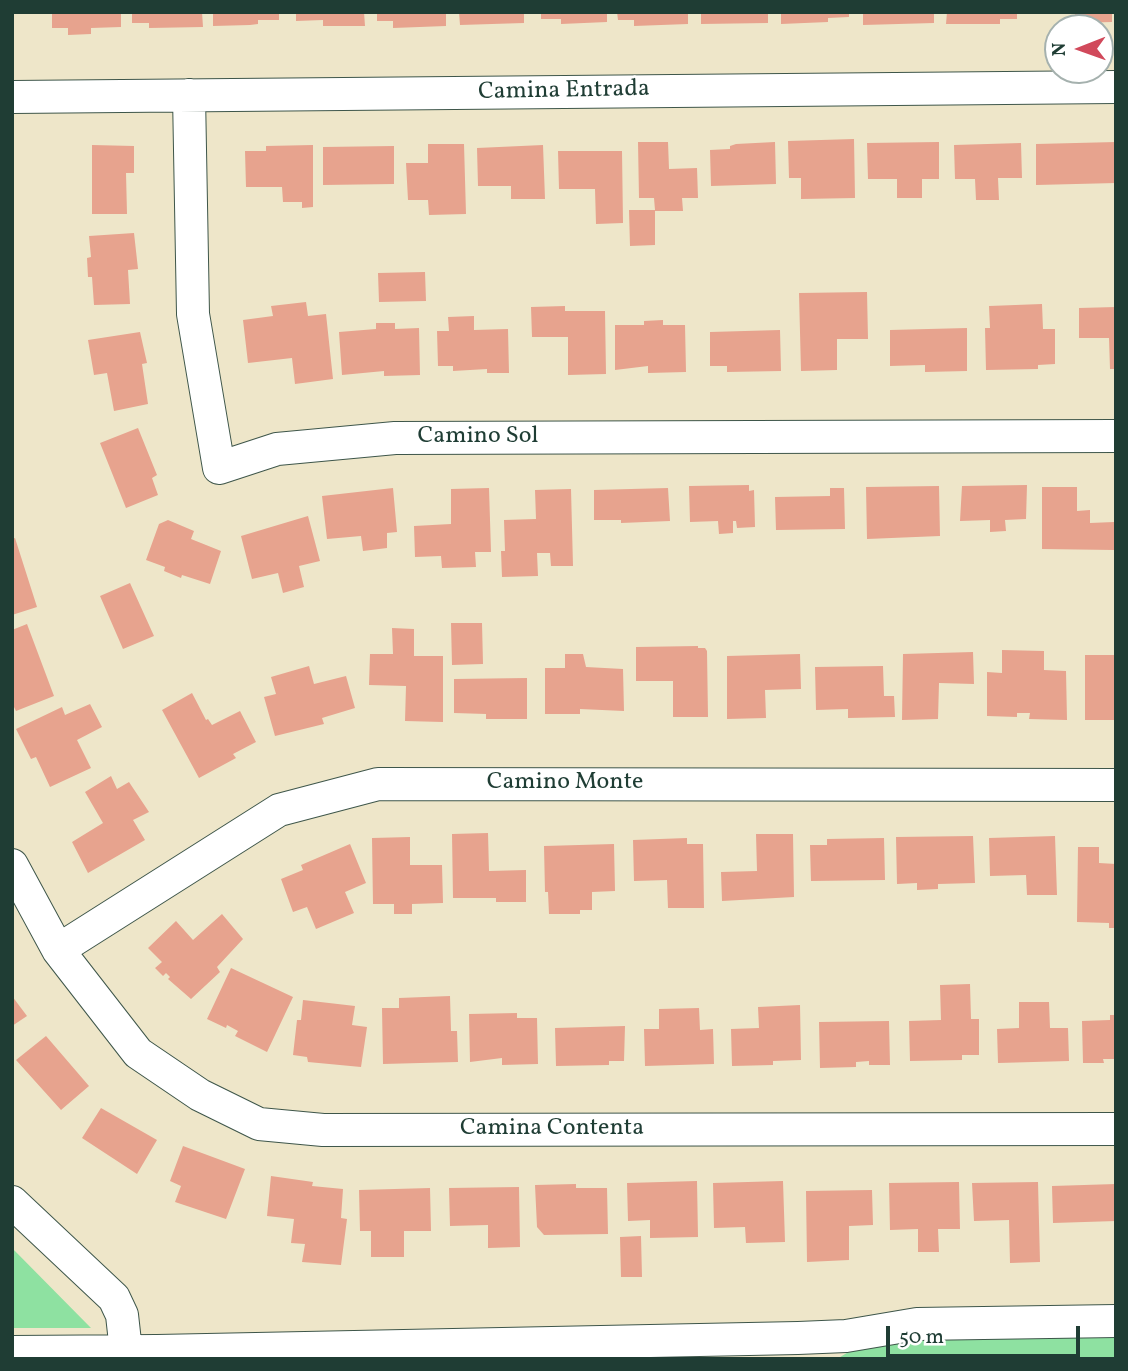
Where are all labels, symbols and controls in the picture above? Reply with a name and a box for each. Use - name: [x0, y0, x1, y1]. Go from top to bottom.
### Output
- north arrow: [1044, 14, 1114, 84]
- text: N: [1047, 42, 1073, 56]
- street label: Camina Entrada: [478, 76, 650, 108]
- street label: Camino Sol: [418, 424, 538, 452]
- street label: Camino Monte: [487, 770, 643, 798]
- street label: Camina Contenta: [460, 1116, 644, 1144]
- scale bar: [890, 1312, 1084, 1356]
- text: 50 m: [899, 1323, 944, 1352]

